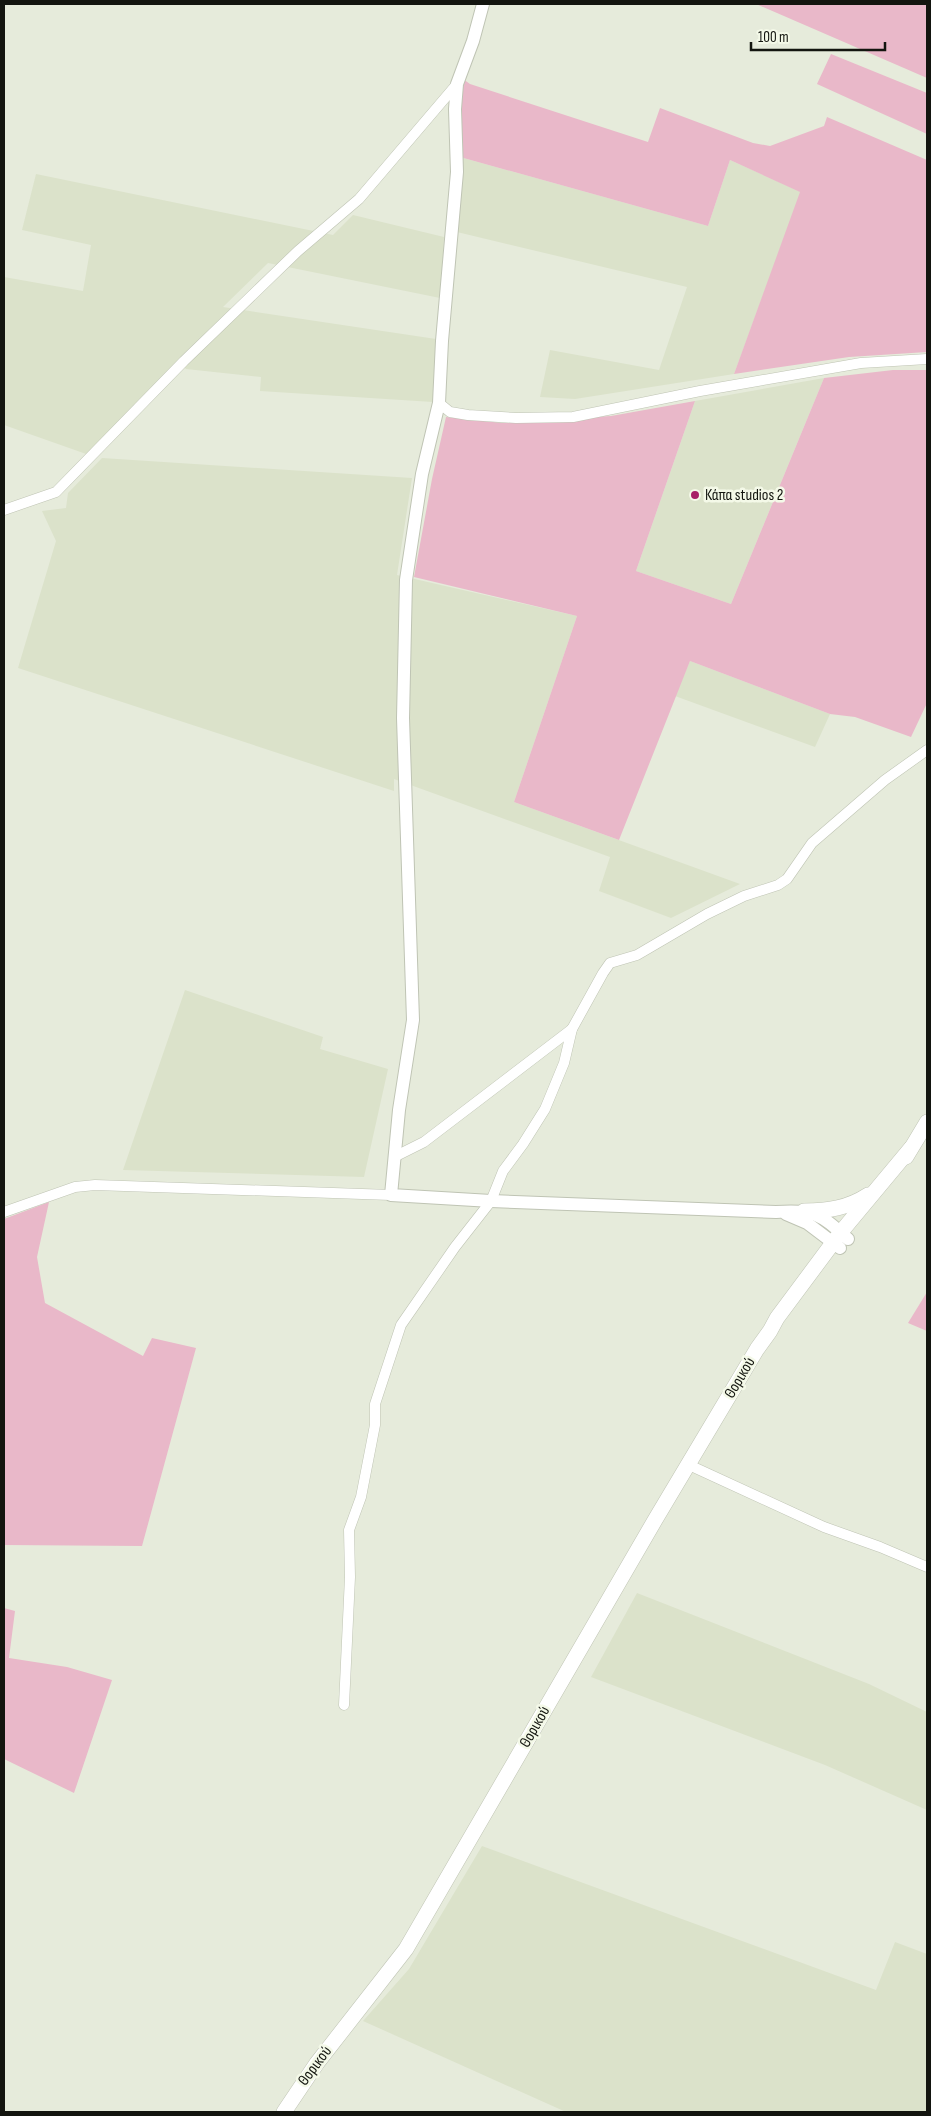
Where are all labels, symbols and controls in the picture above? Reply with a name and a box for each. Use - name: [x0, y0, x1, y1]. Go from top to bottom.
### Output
- scale bar: [751, 20, 885, 52]
- text: 100 m: [758, 28, 789, 47]
- place label: Κάπα studios 2: [705, 486, 783, 505]
- marker: Κάπα studios 2: [689, 489, 701, 501]
- street label: Θορικού: [720, 1354, 760, 1402]
- street label: Θορικού: [516, 1703, 554, 1751]
- street label: Θορικού: [294, 2043, 336, 2089]

